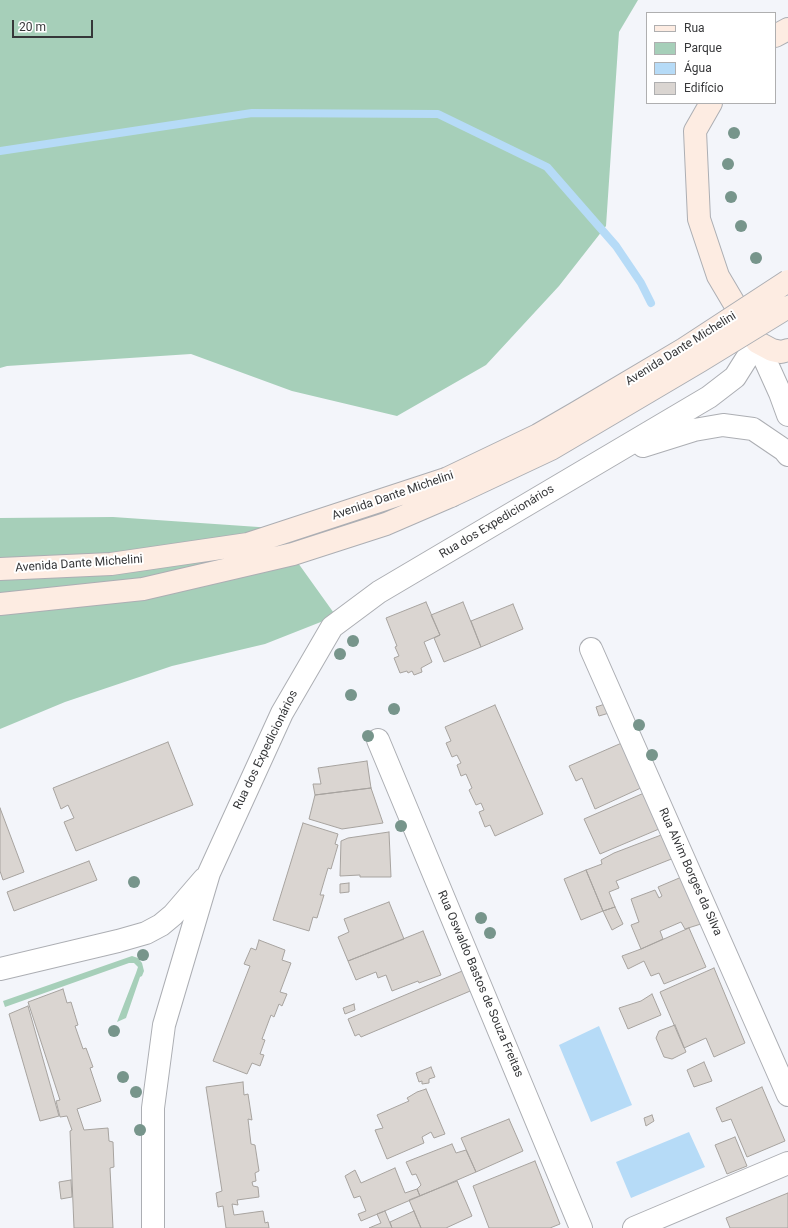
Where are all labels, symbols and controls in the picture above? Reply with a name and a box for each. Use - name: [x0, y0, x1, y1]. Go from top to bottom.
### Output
- scale bar: [14, 12, 95, 38]
- legend: [646, 12, 776, 104]
- text: 20 m: [19, 20, 46, 34]
- text: Rua: [684, 21, 705, 35]
- text: Parque: [684, 41, 722, 55]
- text: Água: [684, 61, 712, 75]
- text: Edifício: [684, 81, 724, 95]
- street label: Avenida Dante Michelini: [623, 309, 739, 389]
- street label: Avenida Dante Michelini: [330, 468, 456, 524]
- street label: Rua dos Expedicionários: [437, 482, 557, 562]
- street label: Avenida Dante Michelini: [15, 552, 143, 576]
- street label: Rua dos Expedicionários: [231, 688, 301, 812]
- street label: Rua Alvim Borges da Silva: [655, 806, 725, 938]
- street label: Rua Oswaldo Bastos de Souza Freitas: [434, 888, 526, 1080]

